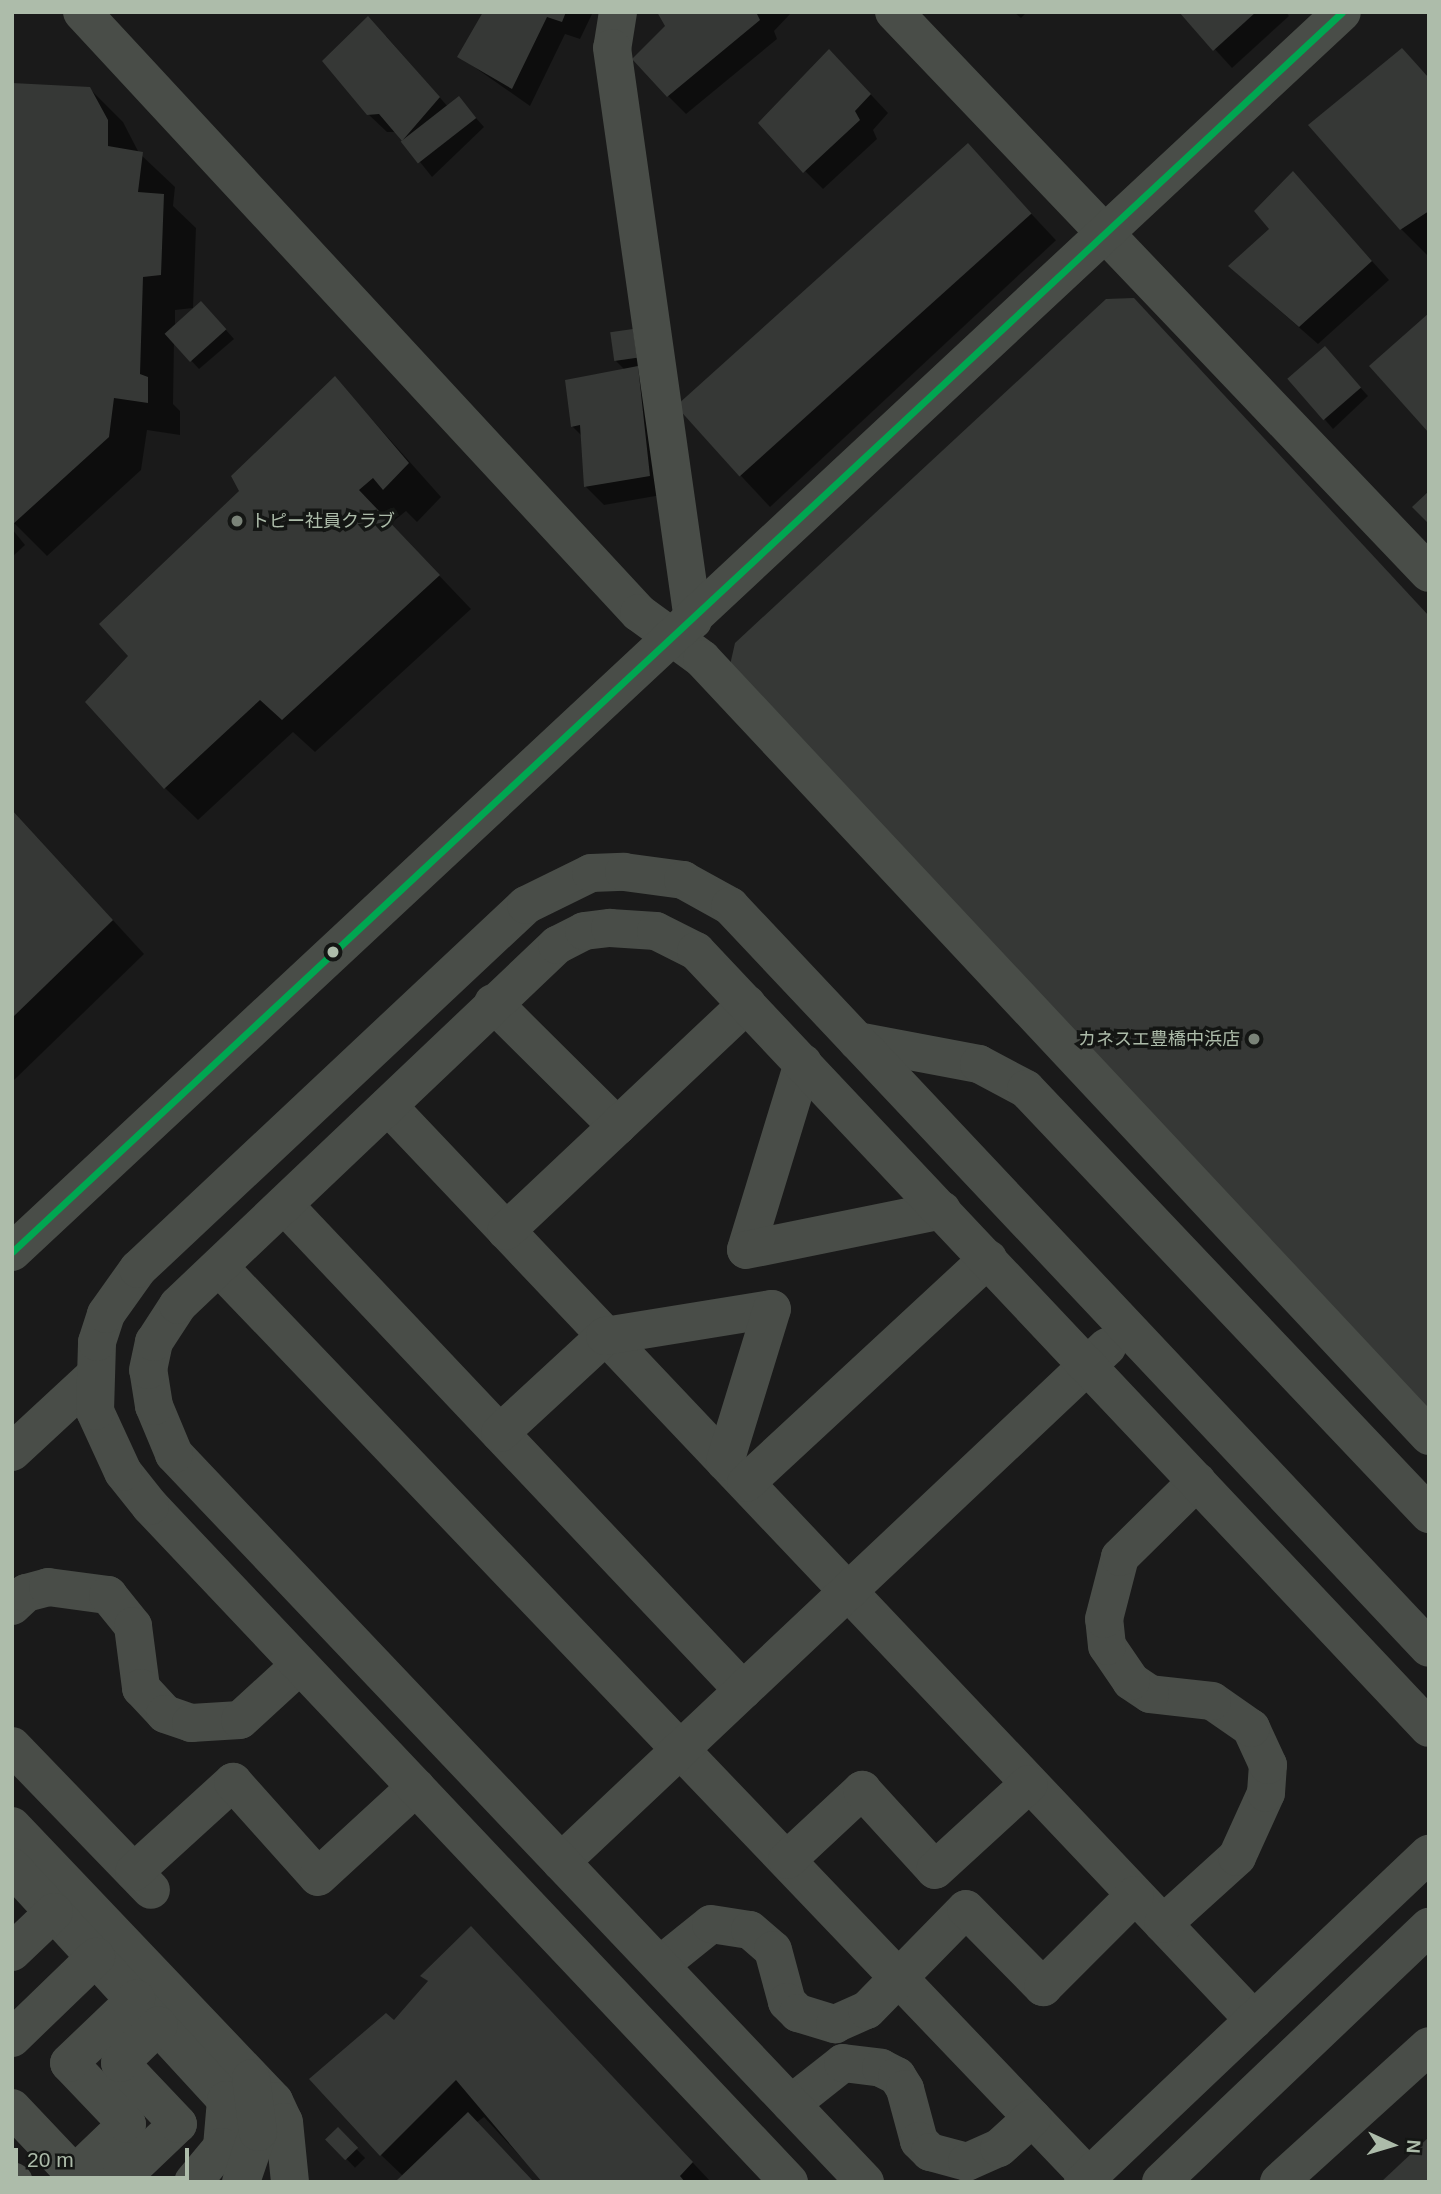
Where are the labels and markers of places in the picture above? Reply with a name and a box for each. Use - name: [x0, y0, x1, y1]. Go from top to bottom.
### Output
- place label: トピー社員クラブ: [251, 510, 395, 532]
- marker: トピー社員クラブ: [229, 513, 245, 529]
- unlabelled marker: [326, 945, 340, 959]
- place label: カネスエ豊橋中浜店: [1078, 1028, 1240, 1050]
- marker: カネスエ豊橋中浜店: [1246, 1031, 1262, 1047]

